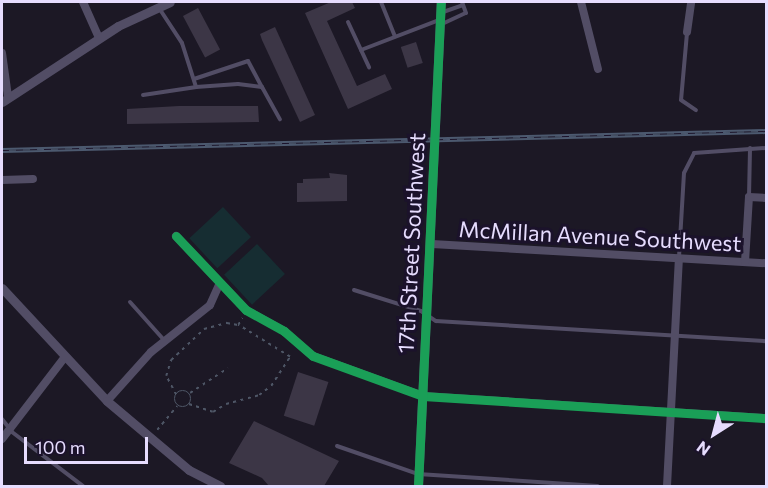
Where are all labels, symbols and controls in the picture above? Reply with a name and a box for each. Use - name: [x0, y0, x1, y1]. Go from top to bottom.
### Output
- street label: 17th Street Southwest: [392, 132, 430, 354]
- street label: McMillan Avenue Southwest: [458, 215, 742, 257]
- north arrow: [684, 404, 744, 464]
- scale bar: [27, 425, 152, 463]
- text: 100 m: [35, 436, 85, 458]
- text: N: [693, 438, 714, 460]

